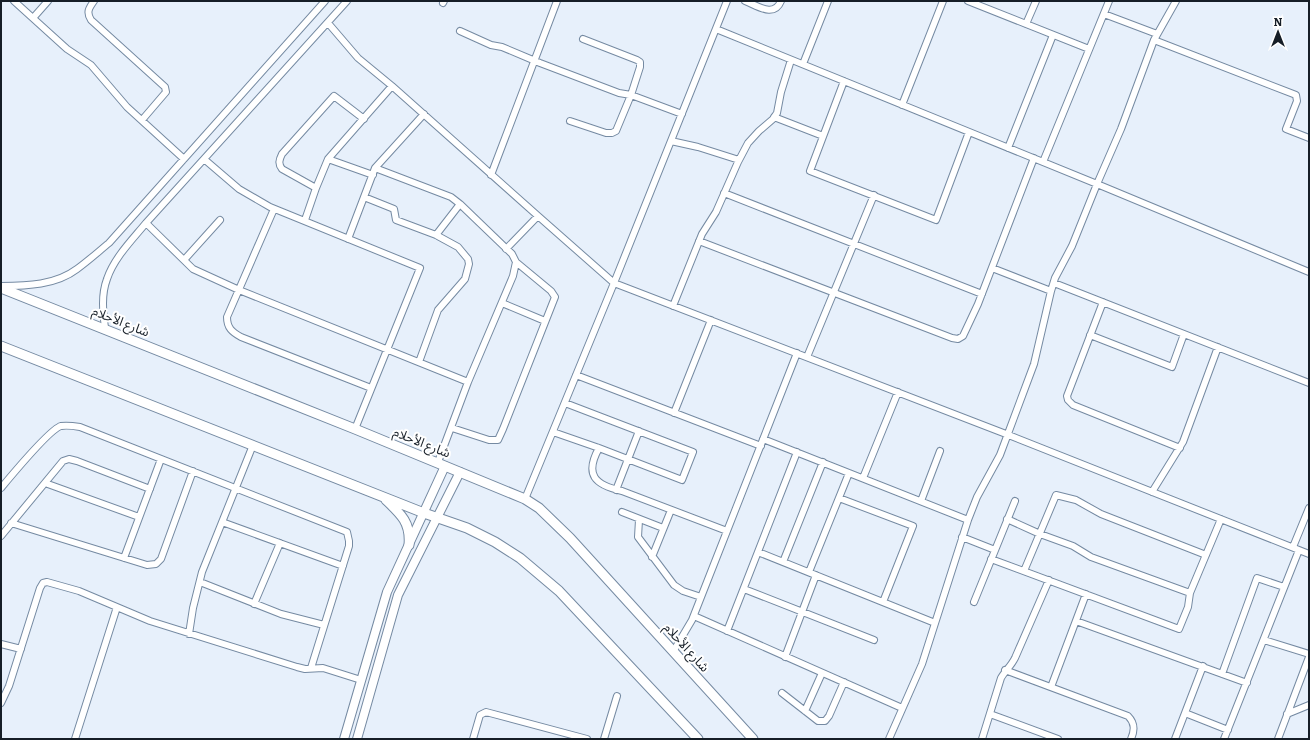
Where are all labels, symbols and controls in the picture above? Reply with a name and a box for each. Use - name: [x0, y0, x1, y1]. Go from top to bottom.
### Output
- north arrow: [1258, 12, 1298, 52]
- text: N: [1274, 16, 1283, 29]
- street label: شارع الأحلام: [89, 303, 152, 343]
- street label: شارع الأحلام: [390, 424, 453, 464]
- street label: شارع الأحلام: [659, 620, 712, 677]

